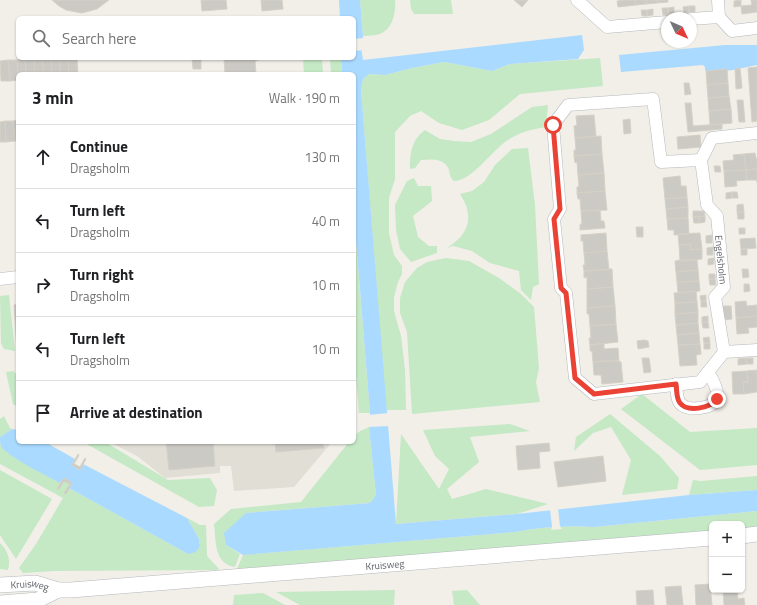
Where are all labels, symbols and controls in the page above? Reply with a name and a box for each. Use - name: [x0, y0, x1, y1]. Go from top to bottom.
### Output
- north arrow: [661, 12, 697, 48]
- search box: [16, 16, 356, 60]
- icon: search: [30, 27, 52, 49]
- text: Search here: [62, 27, 136, 50]
- text: 3 min: [32, 85, 73, 111]
- text: Walk · 190 m: [269, 88, 340, 108]
- route start: [544, 116, 562, 134]
- text: Continue: [70, 135, 128, 158]
- icon: ahead: [32, 146, 54, 168]
- text: 130 m: [304, 147, 340, 167]
- text: Dragsholm: [70, 158, 130, 178]
- text: Turn left: [70, 199, 125, 222]
- icon: left: [32, 210, 54, 232]
- text: 40 m: [312, 211, 340, 231]
- text: Dragsholm: [70, 222, 130, 242]
- street label: Engelsholm: [711, 234, 731, 285]
- text: Turn right: [70, 263, 134, 286]
- icon: right: [32, 274, 54, 296]
- text: 10 m: [312, 275, 340, 295]
- text: Dragsholm: [70, 286, 130, 306]
- text: Turn left: [70, 327, 125, 350]
- icon: left: [32, 338, 54, 360]
- text: 10 m: [312, 339, 340, 359]
- text: Dragsholm: [70, 350, 130, 370]
- route end: [708, 390, 726, 408]
- text: Arrive at destination: [70, 401, 203, 424]
- icon: arrive: [32, 402, 54, 424]
- map controls: [709, 521, 745, 593]
- button: +: [709, 521, 745, 557]
- street label: Kruisweg: [365, 555, 405, 574]
- button: −: [709, 557, 745, 593]
- street label: Kruisweg: [10, 575, 51, 594]

